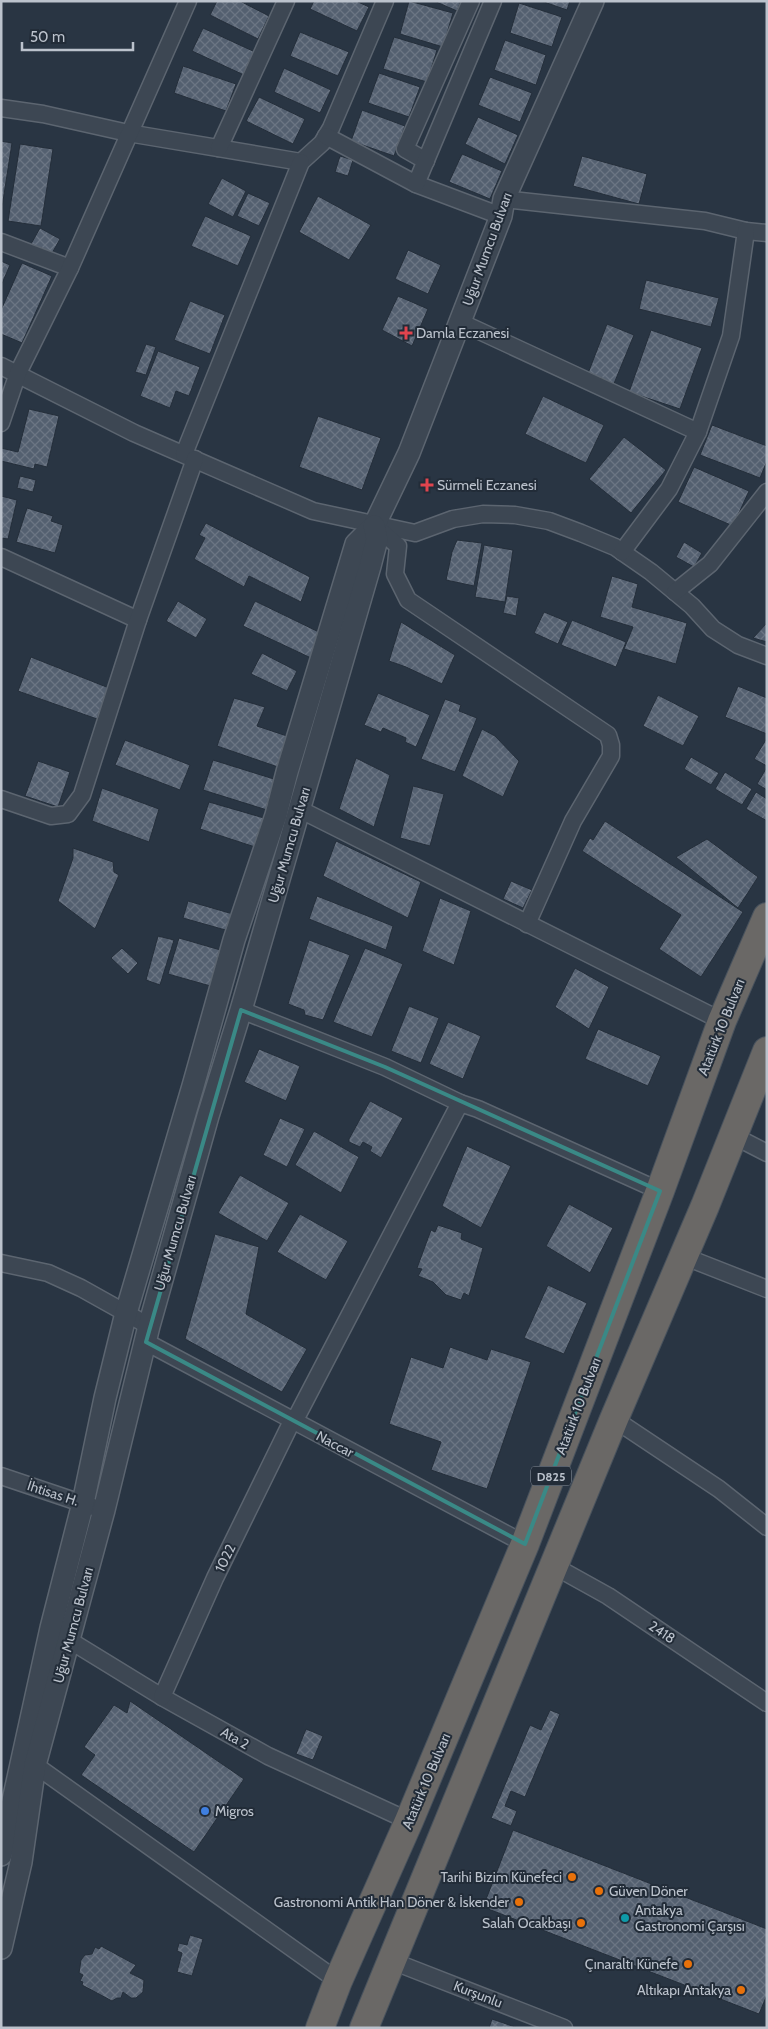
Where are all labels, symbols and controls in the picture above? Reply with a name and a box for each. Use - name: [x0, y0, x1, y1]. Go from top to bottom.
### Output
- scale bar: [22, 20, 134, 52]
- text: 50 m: [30, 28, 65, 46]
- street label: Uğur Mumcu Bulvarı: [458, 190, 516, 308]
- place label: Damla Eczanesi: [416, 324, 509, 342]
- marker: Damla Eczanesi: [400, 327, 412, 339]
- place label: Sürmeli Eczanesi: [437, 476, 537, 494]
- marker: Sürmeli Eczanesi: [421, 479, 433, 491]
- street label: Uğur Mumcu Bulvarı: [264, 785, 314, 905]
- street label: Atatürk 10 Bulvarı: [693, 976, 749, 1078]
- street label: Uğur Mumcu Bulvarı: [150, 1173, 200, 1293]
- street label: Atatürk 10 Bulvarı: [551, 1355, 605, 1457]
- street label: Naccar: [313, 1427, 357, 1462]
- road number: D825: [531, 1466, 571, 1485]
- street label: İhtisas H.: [25, 1476, 81, 1510]
- street label: 1022: [211, 1541, 239, 1575]
- street label: Uğur Mumcu Bulvarı: [49, 1565, 97, 1685]
- street label: 2418: [645, 1617, 679, 1647]
- street label: Ata 2: [217, 1723, 253, 1753]
- street label: Atatürk 10 Bulvarı: [398, 1730, 454, 1832]
- place label: Migros: [215, 1802, 254, 1820]
- marker: Migros: [199, 1805, 211, 1817]
- place label: Tarihi Bizim Künefeci: [440, 1868, 562, 1886]
- marker: Tarihi Bizim Künefeci: [566, 1871, 578, 1883]
- place label: Güven Döner: [609, 1882, 688, 1900]
- marker: Güven Döner: [593, 1885, 605, 1897]
- place label: Gastronomi Antik Han Döner & İskender: [274, 1893, 510, 1911]
- marker: Gastronomi Antik Han Döner & İskender: [513, 1896, 525, 1908]
- place label: Antakya Gastronomi Çarşısı: [635, 1901, 745, 1935]
- marker: Antakya Gastronomi Çarşısı: [619, 1912, 631, 1924]
- place label: Salah Ocakbaşı: [482, 1914, 571, 1932]
- marker: Salah Ocakbaşı: [575, 1917, 587, 1929]
- place label: Çınaraltı Künefe: [585, 1955, 678, 1973]
- marker: Çınaraltı Künefe: [682, 1958, 694, 1970]
- street label: Kurşunlu: [451, 1976, 505, 2012]
- place label: Altıkapı Antakya: [637, 1981, 731, 1999]
- marker: Altıkapı Antakya: [735, 1984, 747, 1996]

